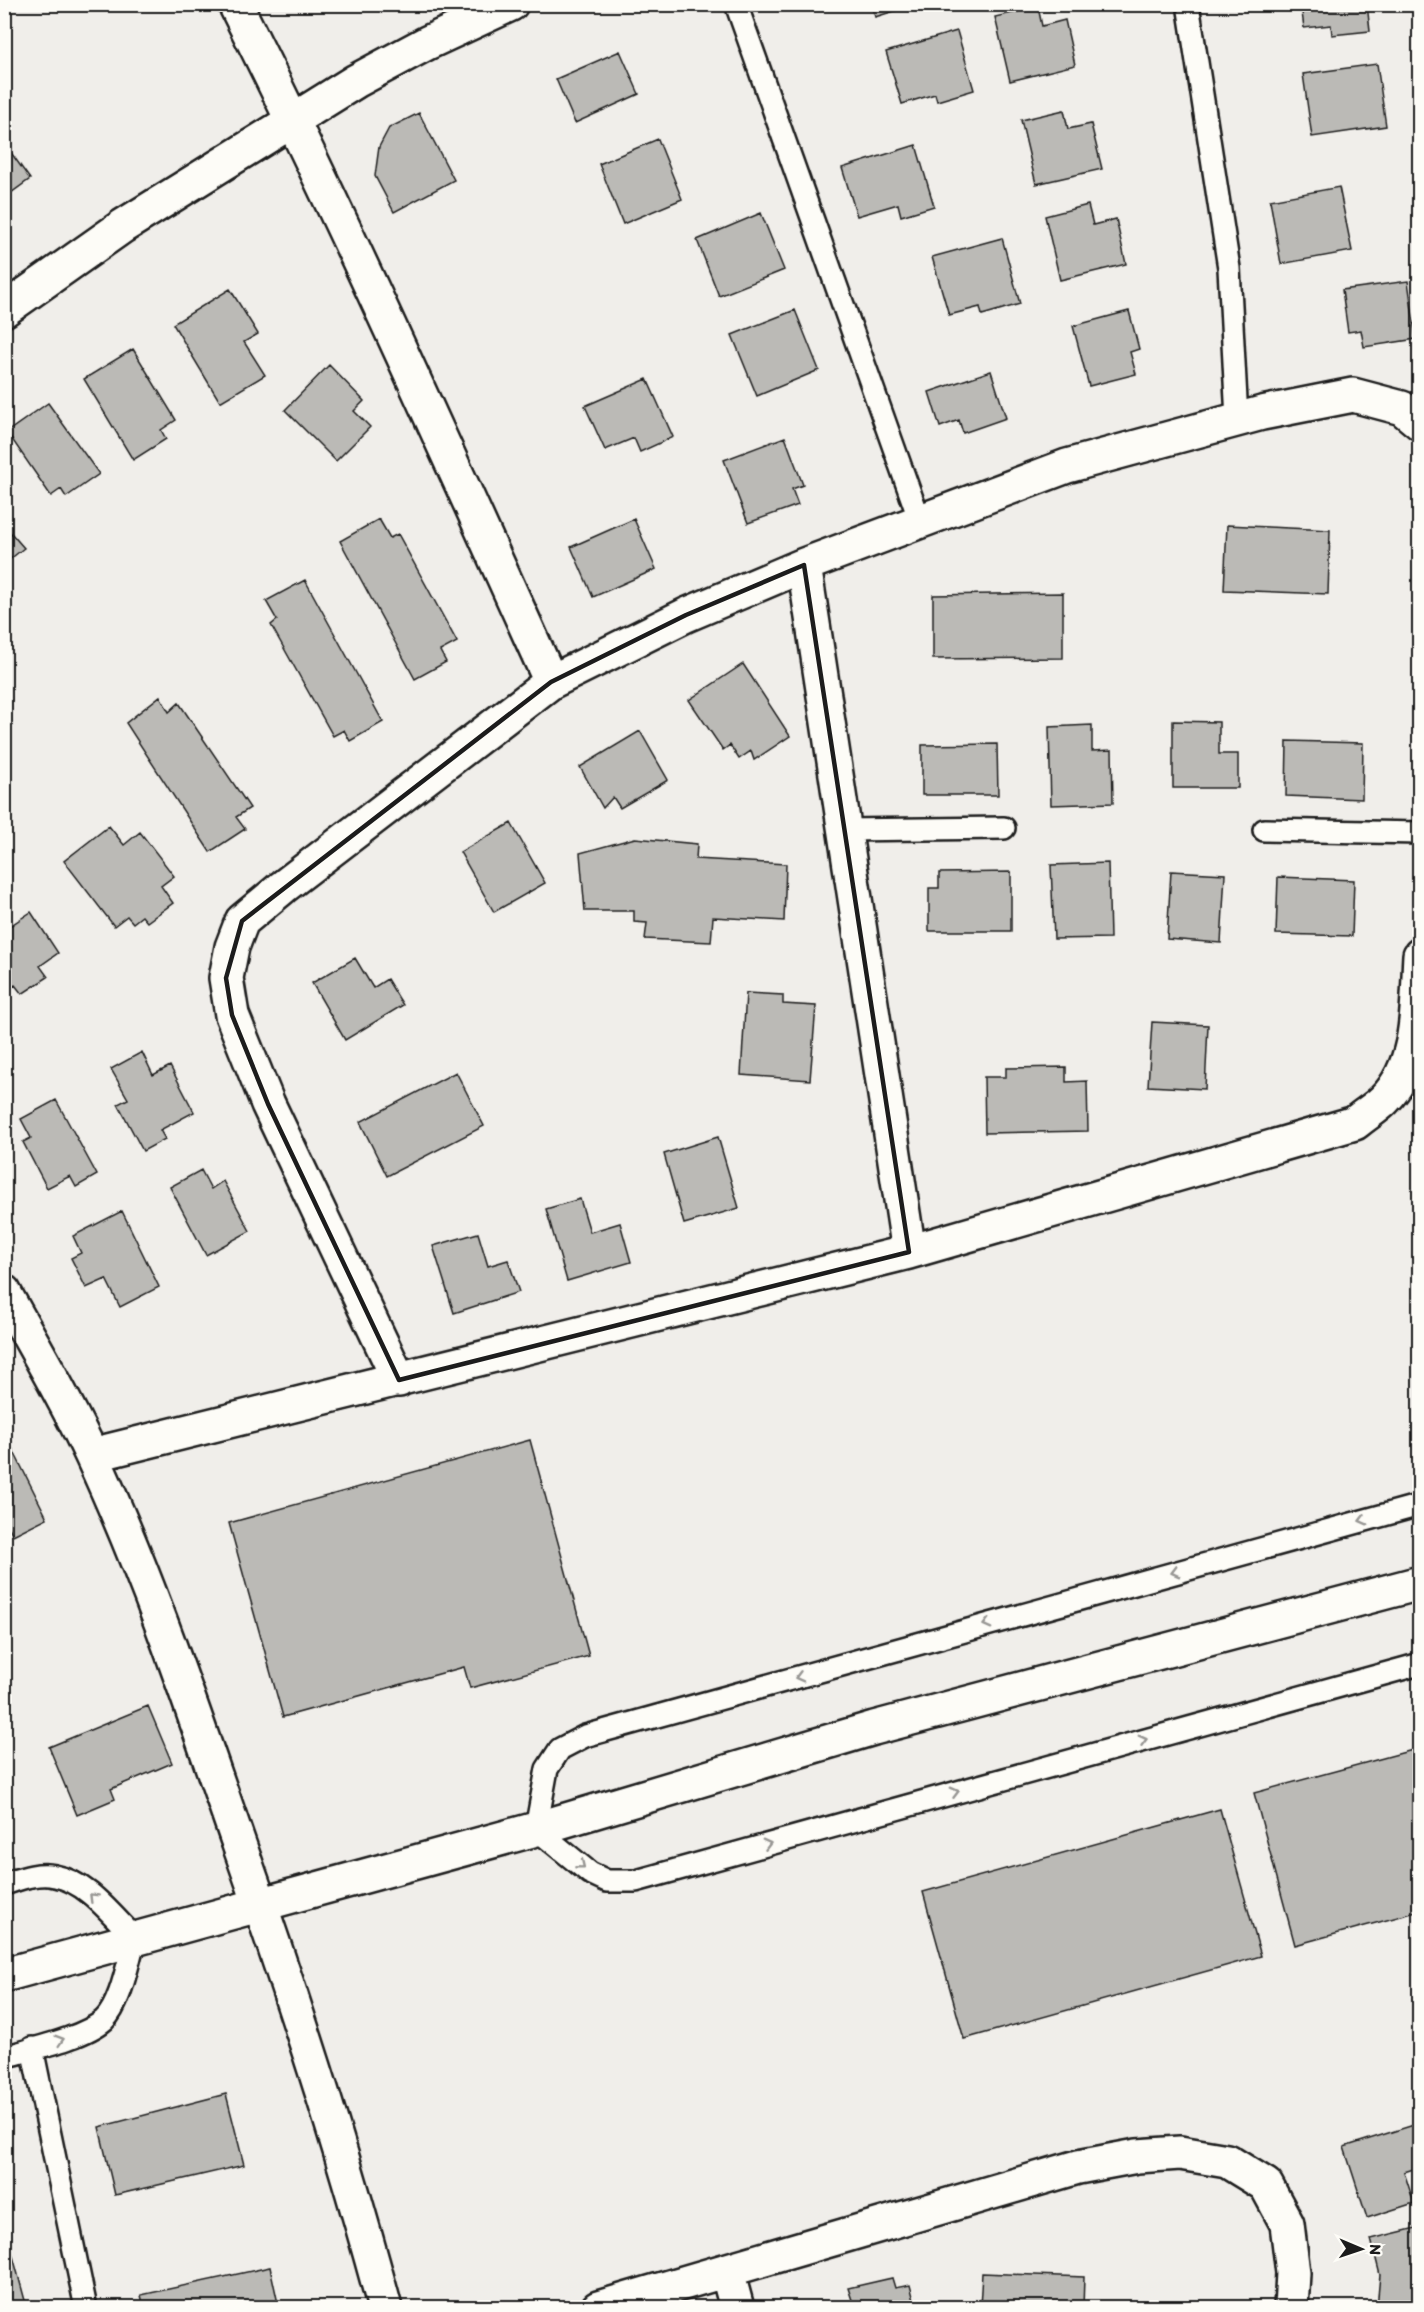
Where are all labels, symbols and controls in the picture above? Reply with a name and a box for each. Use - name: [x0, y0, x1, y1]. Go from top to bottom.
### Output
- one-way arrow: [1358, 1513, 1369, 1525]
- one-way arrow: [1170, 1565, 1180, 1578]
- one-way arrow: [982, 1617, 992, 1630]
- one-way arrow: [795, 1669, 805, 1682]
- one-way arrow: [1137, 1735, 1148, 1747]
- one-way arrow: [949, 1787, 960, 1799]
- one-way arrow: [762, 1839, 772, 1852]
- one-way arrow: [574, 1858, 585, 1869]
- one-way arrow: [90, 1894, 101, 1905]
- one-way arrow: [55, 2035, 65, 2047]
- north arrow: [1331, 2219, 1391, 2279]
- text: N: [1366, 2244, 1385, 2255]

